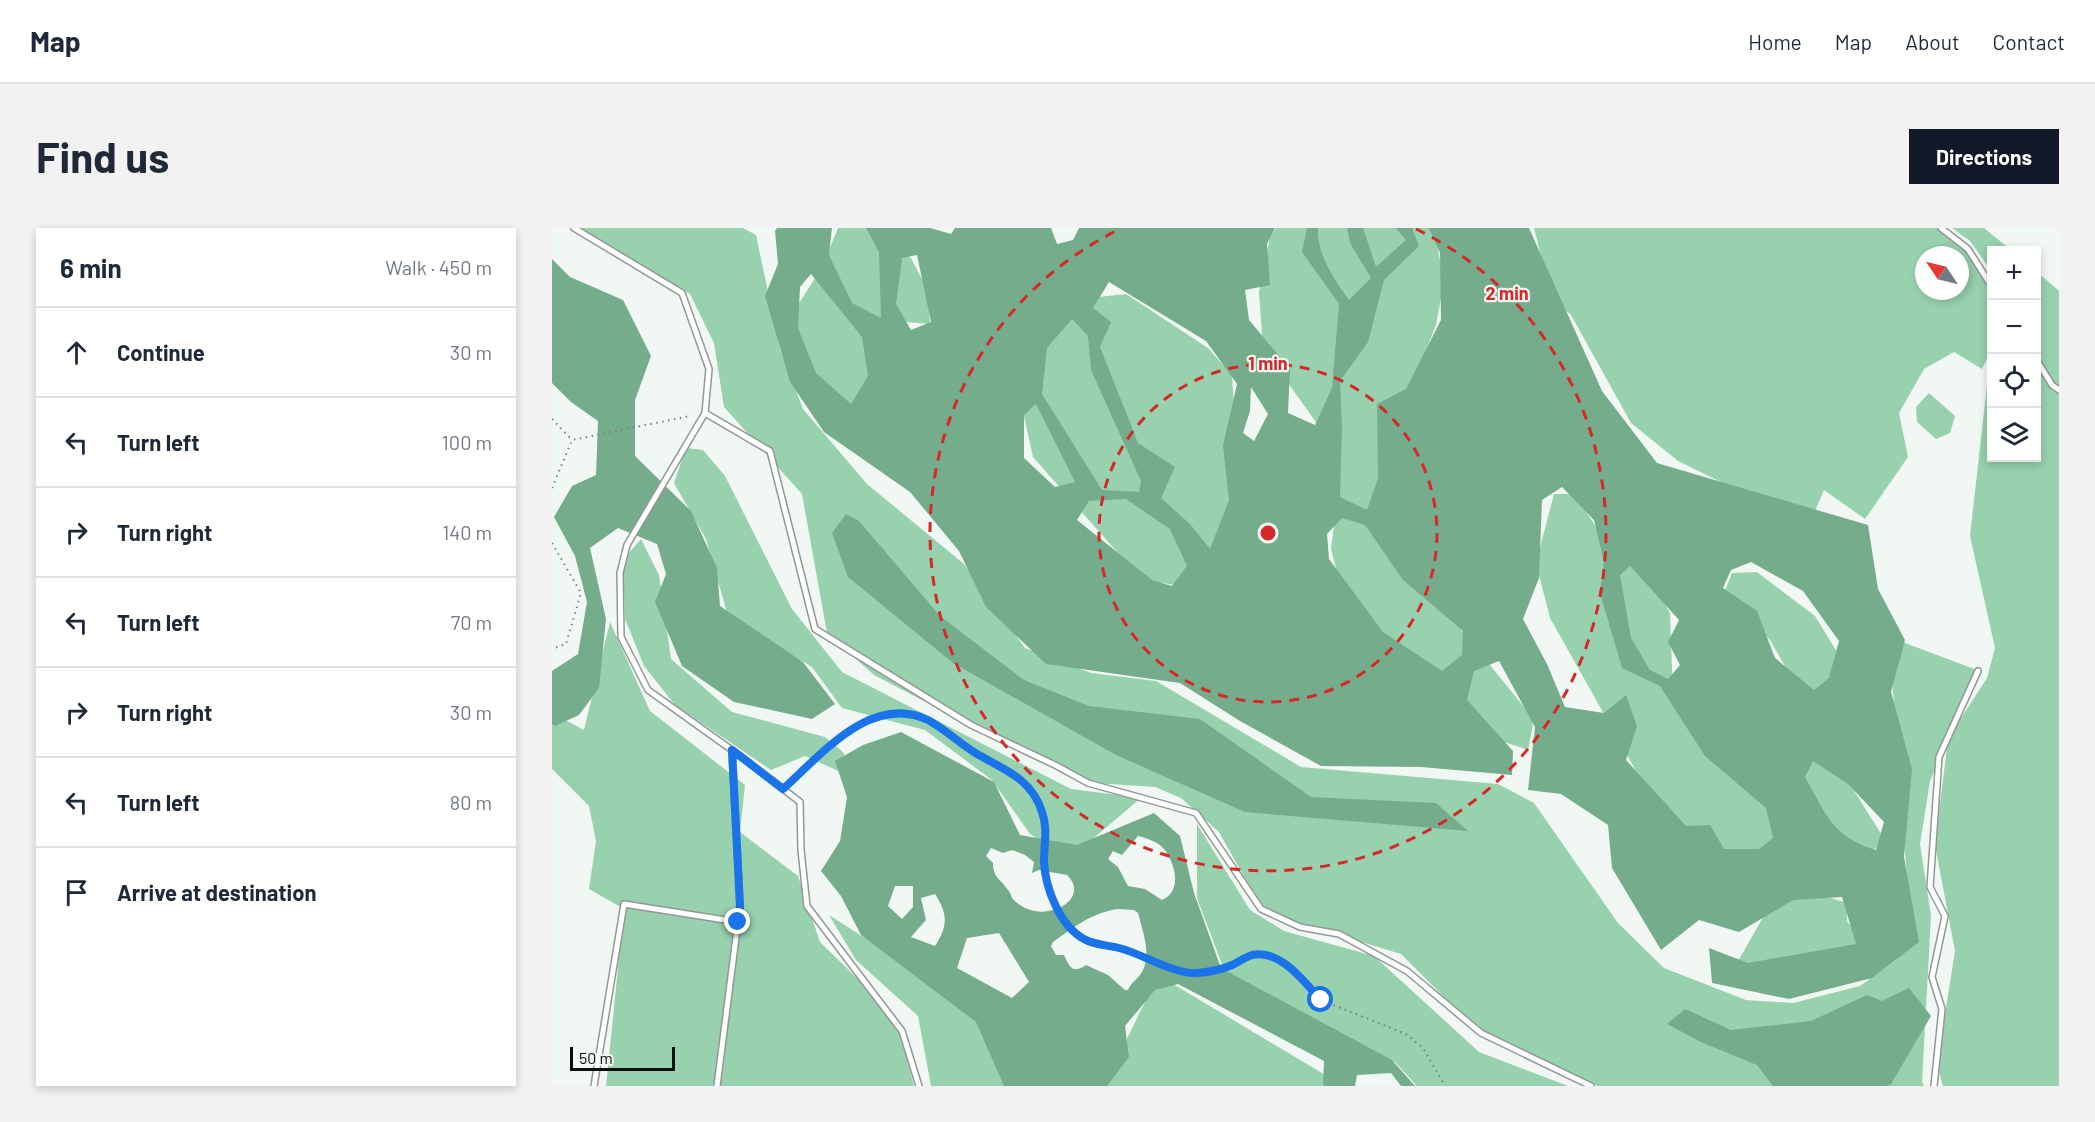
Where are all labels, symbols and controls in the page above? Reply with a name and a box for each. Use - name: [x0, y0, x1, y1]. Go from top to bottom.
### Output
- text: Map: [30, 24, 81, 58]
- text: Home: [1748, 29, 1802, 54]
- text: Map: [1835, 29, 1872, 54]
- text: About: [1905, 29, 1960, 54]
- text: Contact: [1993, 29, 2065, 54]
- button: Directions: [1909, 129, 2059, 184]
- text: Find us: [36, 131, 169, 181]
- north arrow: [1915, 246, 1969, 300]
- map controls: [1987, 246, 2041, 462]
- button: +: [1987, 246, 2041, 300]
- text: 6 min: [60, 252, 122, 283]
- text: Walk · 450 m: [385, 255, 492, 279]
- text: 2 min: [1485, 282, 1529, 304]
- button: −: [1987, 300, 2041, 354]
- icon: ahead: [60, 336, 93, 369]
- text: Continue: [117, 339, 205, 365]
- text: 30 m: [450, 340, 492, 364]
- text: 1 min: [1248, 352, 1288, 374]
- button: locate: [1987, 354, 2041, 408]
- button: layers: [1987, 408, 2041, 462]
- icon: left: [60, 426, 93, 459]
- text: Turn left: [117, 429, 200, 455]
- text: 100 m: [442, 430, 492, 454]
- icon: right: [60, 516, 93, 549]
- text: Turn right: [117, 519, 212, 545]
- text: 140 m: [442, 520, 492, 544]
- centre of rings: [1258, 523, 1278, 543]
- icon: left: [60, 606, 93, 639]
- text: Turn left: [117, 609, 200, 635]
- text: 70 m: [451, 610, 492, 634]
- icon: right: [60, 696, 93, 729]
- text: Turn right: [117, 699, 212, 725]
- text: 30 m: [450, 700, 492, 724]
- icon: left: [60, 786, 93, 819]
- text: Turn left: [117, 789, 200, 815]
- text: 80 m: [450, 790, 492, 814]
- icon: arrive: [60, 876, 93, 909]
- text: Arrive at destination: [117, 879, 316, 905]
- route end: [724, 908, 750, 934]
- route start: [1307, 986, 1333, 1012]
- scale bar: [570, 1044, 675, 1072]
- text: 50 m: [579, 1048, 613, 1067]

